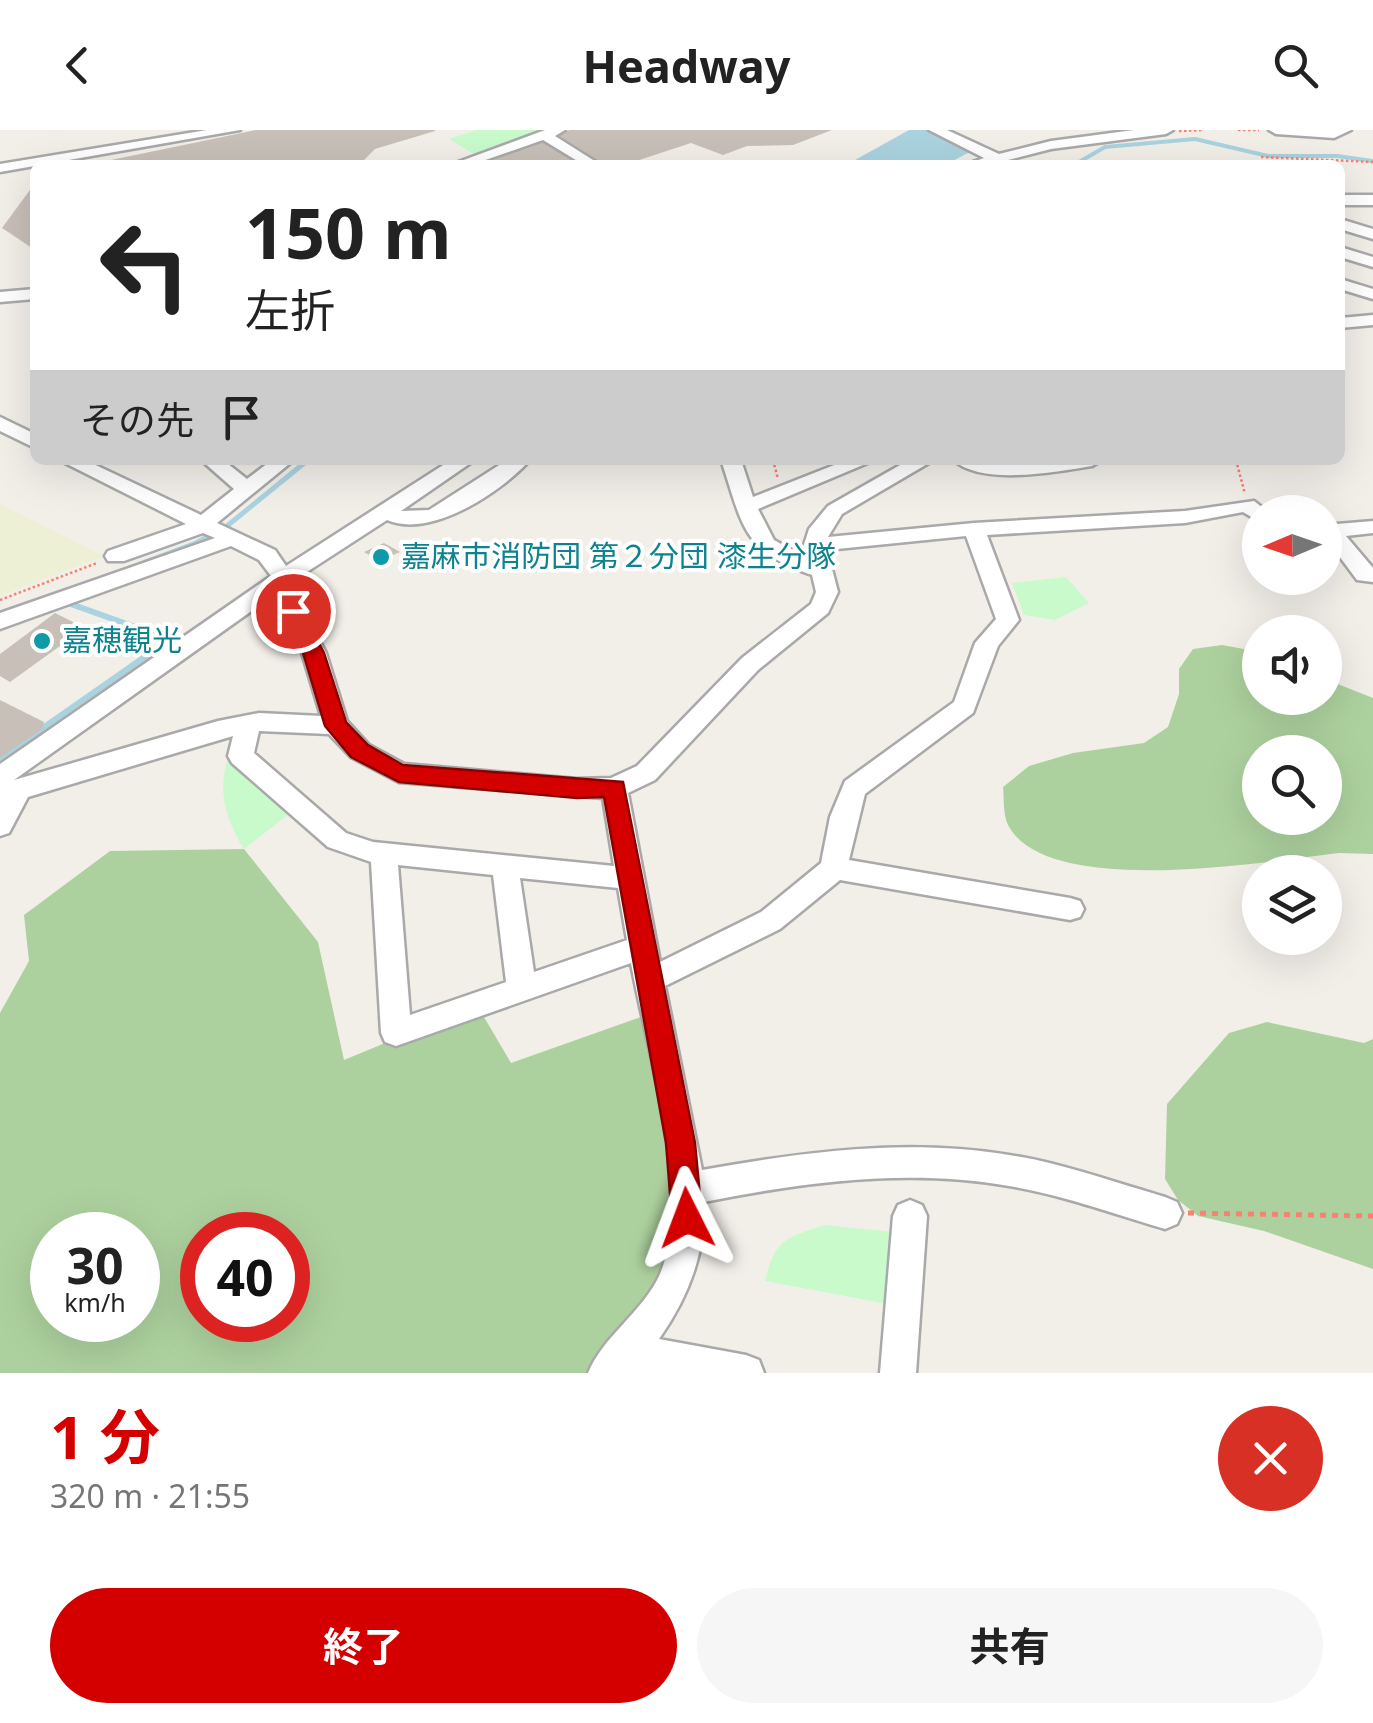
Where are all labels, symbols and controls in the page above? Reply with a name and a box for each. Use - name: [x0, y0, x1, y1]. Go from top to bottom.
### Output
- text: Headway: [583, 35, 790, 96]
- icon: back: [50, 38, 105, 93]
- icon: search: [1268, 38, 1323, 93]
- text: 150 m: [245, 184, 452, 280]
- icon: left: [80, 200, 210, 330]
- text: 左折: [245, 279, 335, 340]
- icon: arrive: [214, 390, 269, 445]
- text: その先: [80, 393, 194, 445]
- north arrow: [1242, 495, 1342, 595]
- map controls: [1242, 495, 1342, 955]
- place label: 嘉麻市消防団 第２分団 漆生分隊: [401, 535, 837, 576]
- marker: 嘉麻市消防団 第２分団 漆生分隊: [370, 546, 392, 568]
- pin: [251, 569, 336, 654]
- icon: arrive: [266, 584, 321, 639]
- button: sound: [1242, 615, 1342, 715]
- place label: 嘉穂観光: [62, 619, 182, 660]
- marker: 嘉穂観光: [31, 630, 53, 652]
- button: search: [1242, 735, 1342, 835]
- button: layers: [1242, 855, 1342, 955]
- position arrow: [635, 1166, 739, 1270]
- speed limit sign: 40: [180, 1212, 310, 1342]
- text: 30: [66, 1231, 124, 1299]
- text: km/h: [64, 1285, 126, 1319]
- text: 1 分: [50, 1395, 160, 1477]
- button: close: [1218, 1406, 1323, 1511]
- text: 320 m · 21:55: [50, 1474, 250, 1517]
- button: 終了: [50, 1588, 677, 1703]
- button: 共有: [697, 1588, 1323, 1703]

